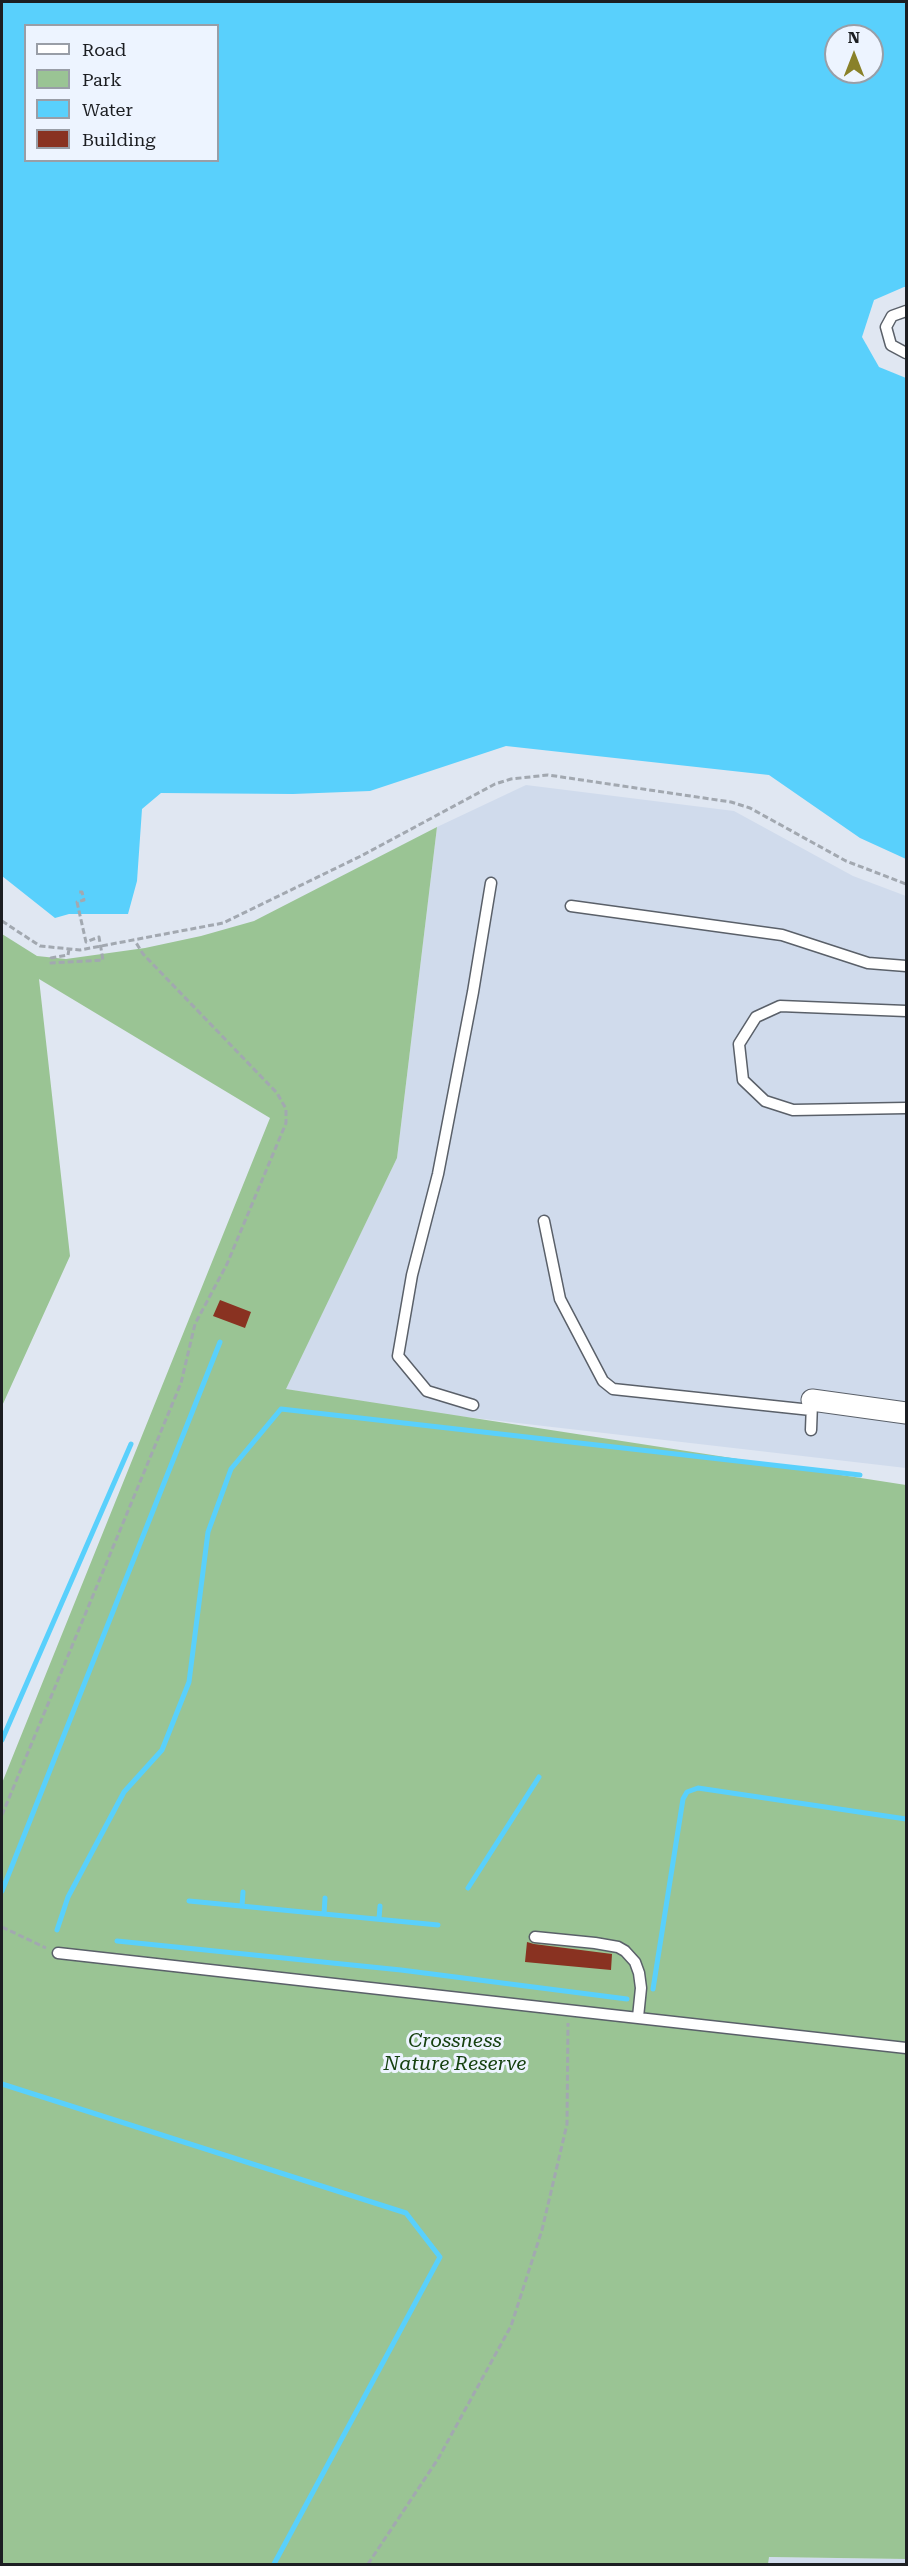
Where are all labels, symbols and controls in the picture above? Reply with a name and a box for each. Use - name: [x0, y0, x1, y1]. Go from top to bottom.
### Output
- legend: [24, 24, 219, 162]
- north arrow: [824, 24, 884, 84]
- text: N: [848, 28, 860, 47]
- text: Road: [82, 39, 126, 60]
- text: Park: [82, 69, 122, 90]
- text: Water: [82, 99, 133, 120]
- text: Building: [82, 129, 156, 150]
- park label: Crossness Nature Reserve: [384, 2029, 526, 2076]

